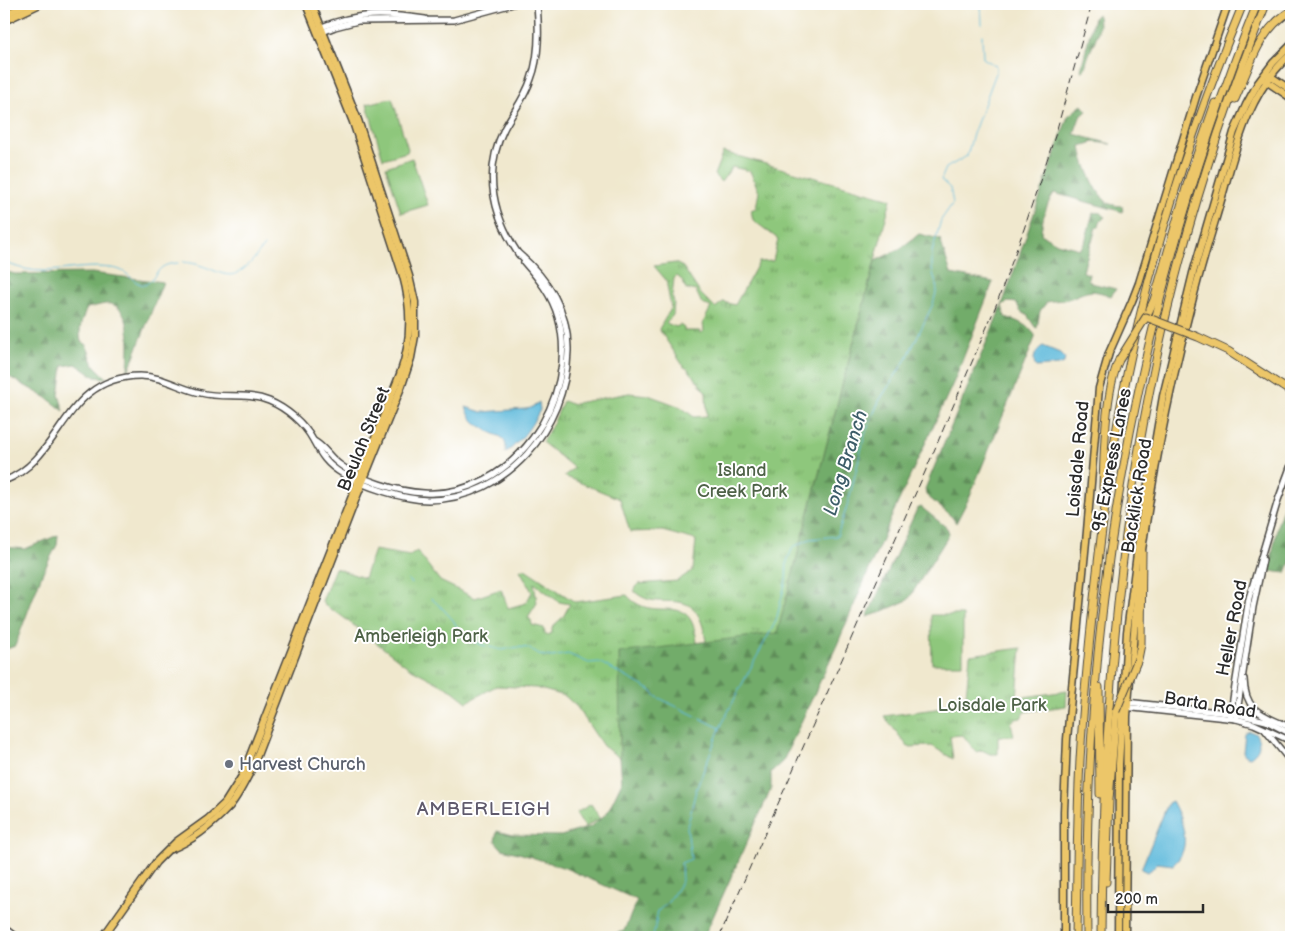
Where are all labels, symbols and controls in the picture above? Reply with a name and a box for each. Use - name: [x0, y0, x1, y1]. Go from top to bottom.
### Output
- street label: Beulah Street: [333, 383, 395, 494]
- street label: 95 Express Lanes: [1088, 386, 1136, 533]
- street label: Loisdale Road: [1062, 400, 1094, 518]
- water label: Long Branch: [819, 408, 873, 518]
- street label: Backlick Road: [1118, 437, 1156, 555]
- park label: Island Creek Park: [697, 460, 787, 502]
- street label: Heller Road: [1212, 578, 1252, 678]
- park label: Amberleigh Park: [354, 626, 488, 647]
- street label: Barta Road: [1163, 687, 1257, 723]
- park label: Loisdale Park: [937, 695, 1047, 716]
- place label: Harvest Church: [239, 754, 366, 775]
- marker: Harvest Church: [223, 758, 235, 770]
- district label: AMBERLEIGH: [417, 798, 551, 821]
- scale bar: [1108, 881, 1202, 913]
- text: 200 m: [1115, 890, 1158, 909]

